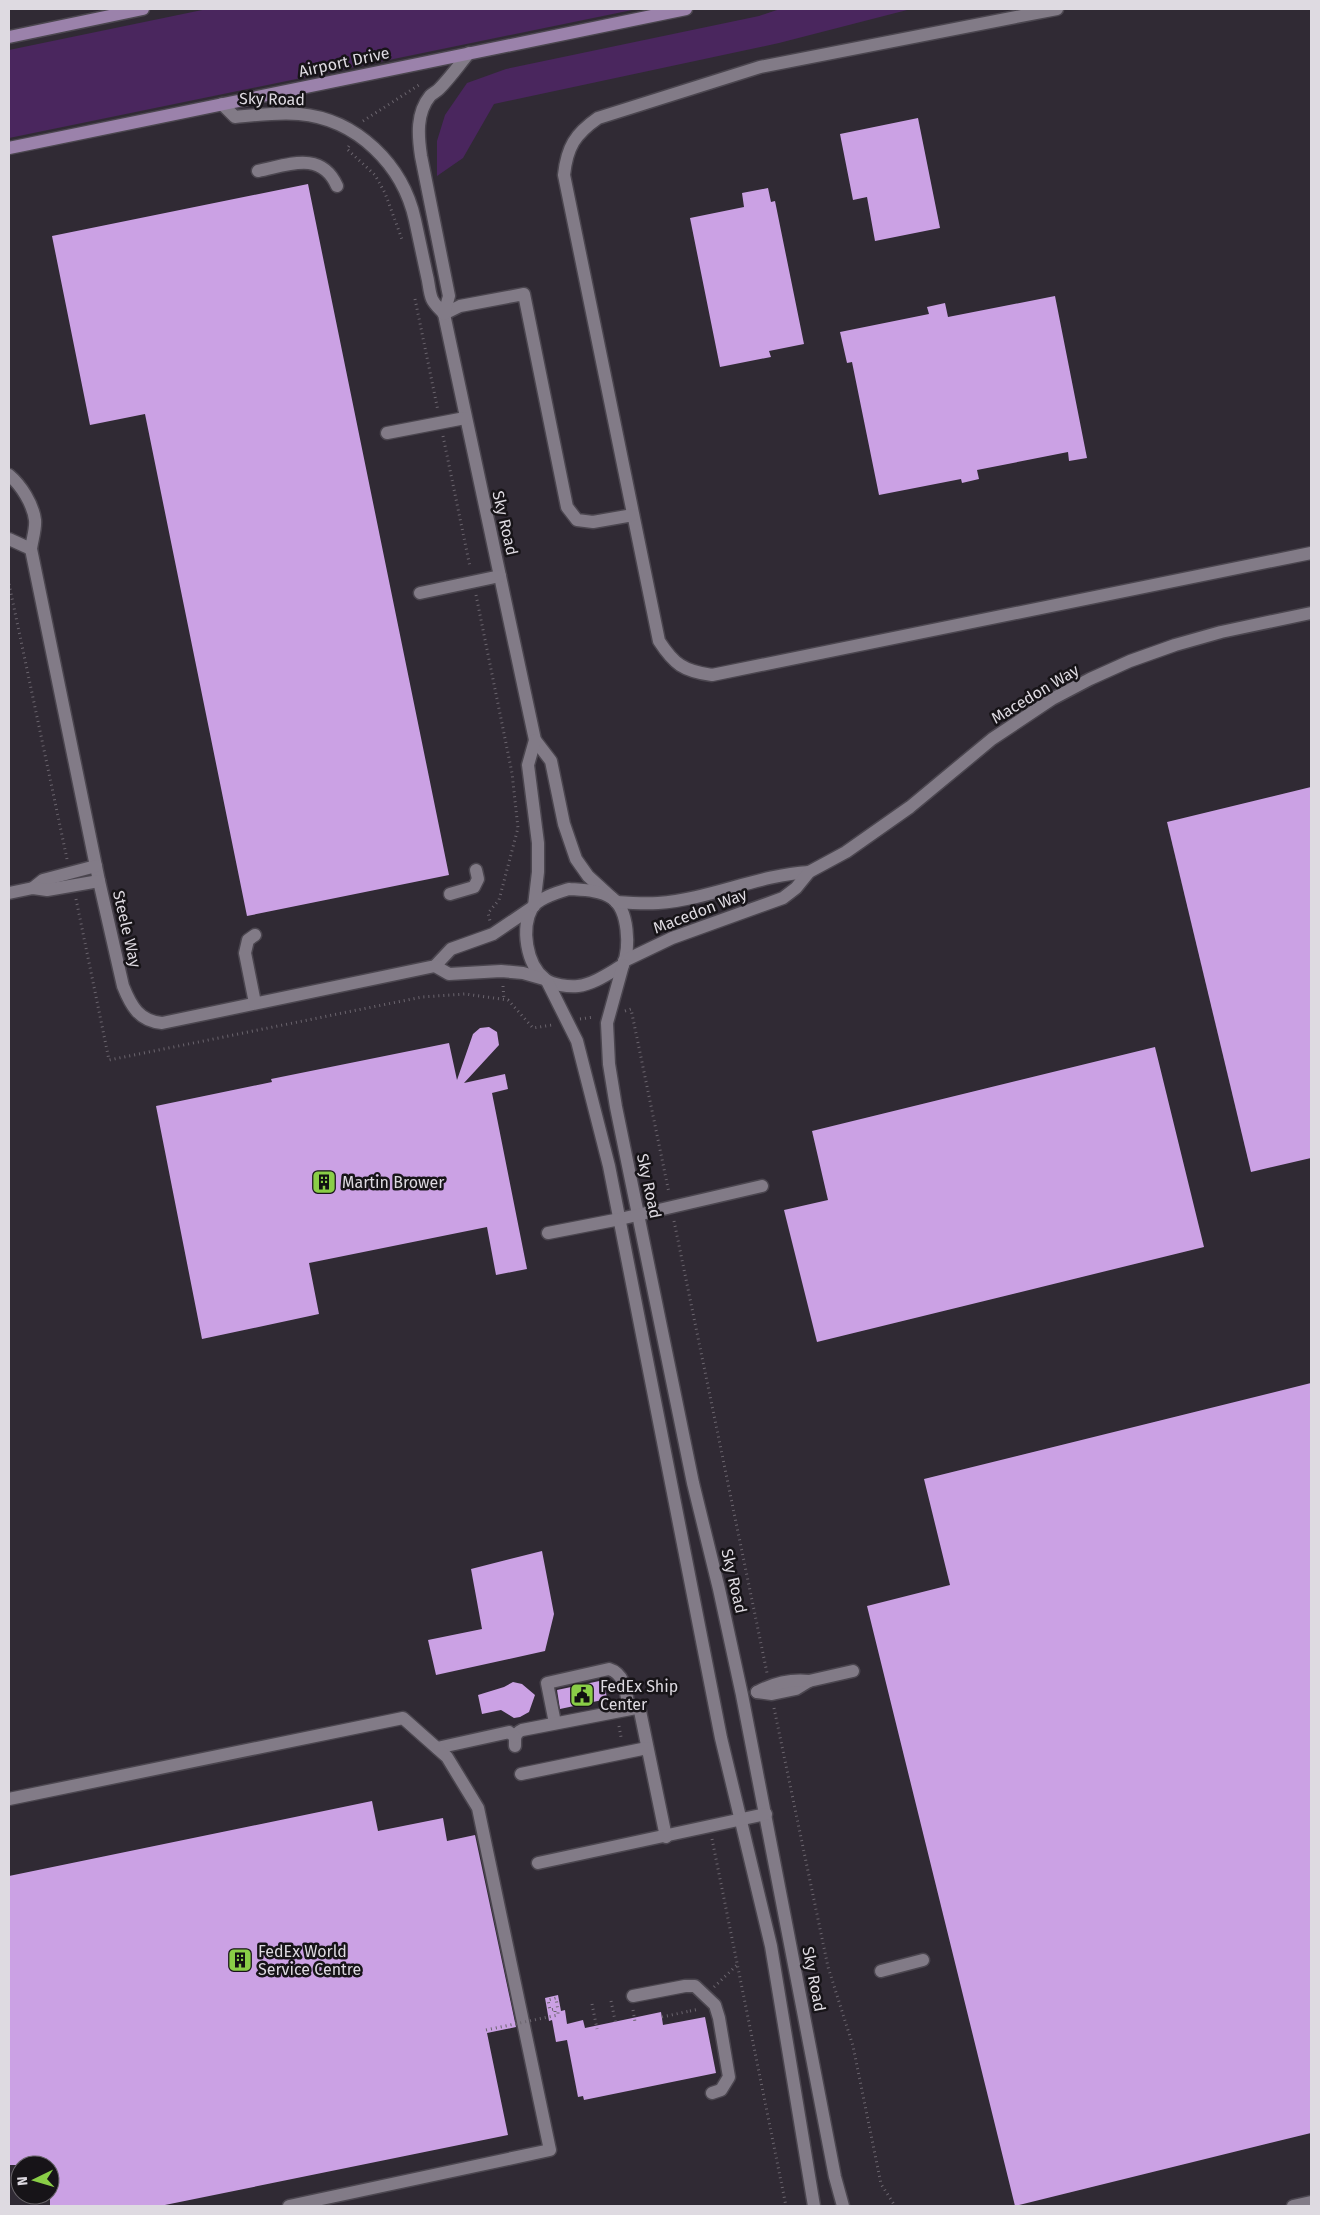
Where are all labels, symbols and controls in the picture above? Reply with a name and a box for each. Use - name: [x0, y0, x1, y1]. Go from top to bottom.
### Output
- street label: Airport Drive: [297, 43, 391, 81]
- street label: Sky Road: [239, 89, 305, 109]
- street label: Sky Road: [488, 489, 522, 557]
- street label: Macedon Way: [988, 660, 1082, 728]
- street label: Macedon Way: [650, 884, 750, 938]
- street label: Steele Way: [109, 889, 145, 969]
- street label: Sky Road: [633, 1152, 665, 1220]
- building icon: Martin Brower: [311, 1169, 337, 1195]
- place label: Martin Brower: [342, 1173, 445, 1192]
- street label: Sky Road: [717, 1547, 751, 1615]
- place label: FedEx Ship Center: [600, 1677, 678, 1714]
- public building icon: FedEx Ship Center: [569, 1682, 595, 1708]
- place label: FedEx World Service Centre: [258, 1942, 361, 1979]
- street label: Sky Road: [798, 1945, 830, 2013]
- building icon: FedEx World Service Centre: [227, 1947, 253, 1973]
- north arrow: [10, 2155, 60, 2205]
- text: N: [14, 2176, 31, 2186]

